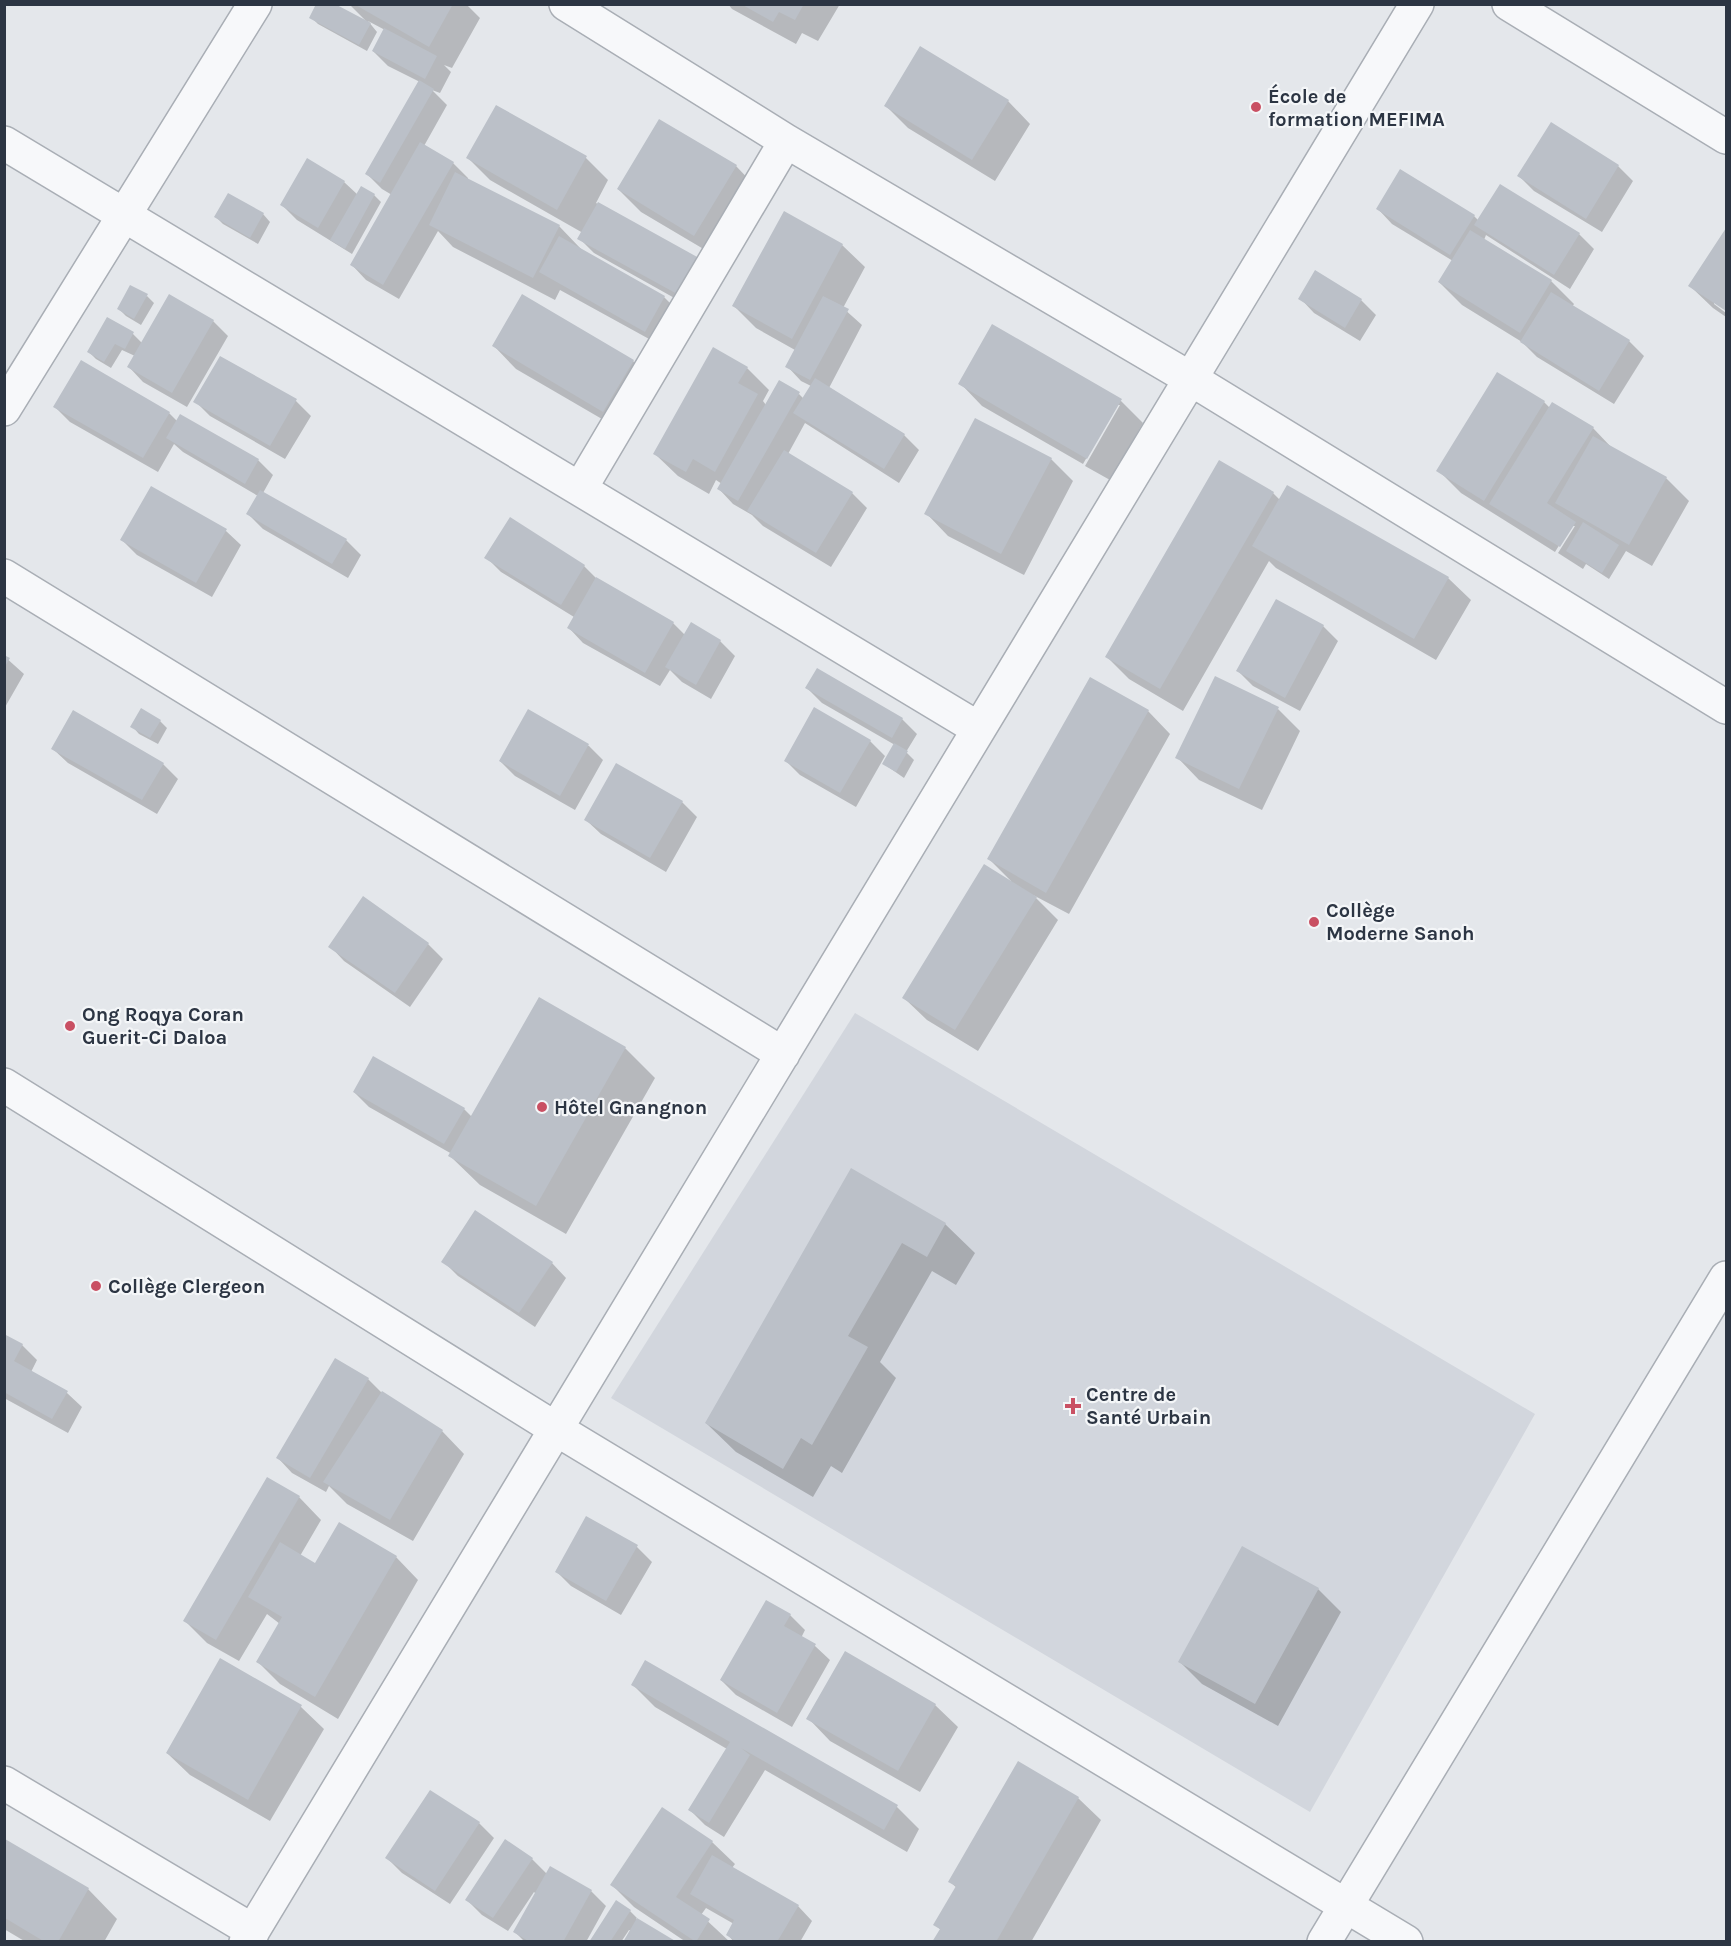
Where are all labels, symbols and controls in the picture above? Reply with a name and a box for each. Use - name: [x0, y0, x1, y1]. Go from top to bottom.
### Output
- place label: École de formation MEFIMA: [1268, 83, 1445, 131]
- marker: École de formation MEFIMA: [1249, 100, 1263, 114]
- place label: Collège Moderne Sanoh: [1326, 899, 1474, 945]
- marker: Collège Moderne Sanoh: [1307, 915, 1321, 929]
- place label: Ong Roqya Coran Guerit-Ci Daloa: [82, 1003, 244, 1049]
- marker: Ong Roqya Coran Guerit-Ci Daloa: [63, 1019, 77, 1033]
- place label: Hôtel Gnangnon: [554, 1096, 707, 1119]
- marker: Hôtel Gnangnon: [535, 1100, 549, 1114]
- place label: Collège Clergeon: [108, 1275, 265, 1298]
- marker: Collège Clergeon: [89, 1279, 103, 1293]
- place label: Centre de Santé Urbain: [1086, 1383, 1211, 1429]
- marker: Centre de Santé Urbain: [1064, 1397, 1082, 1415]

